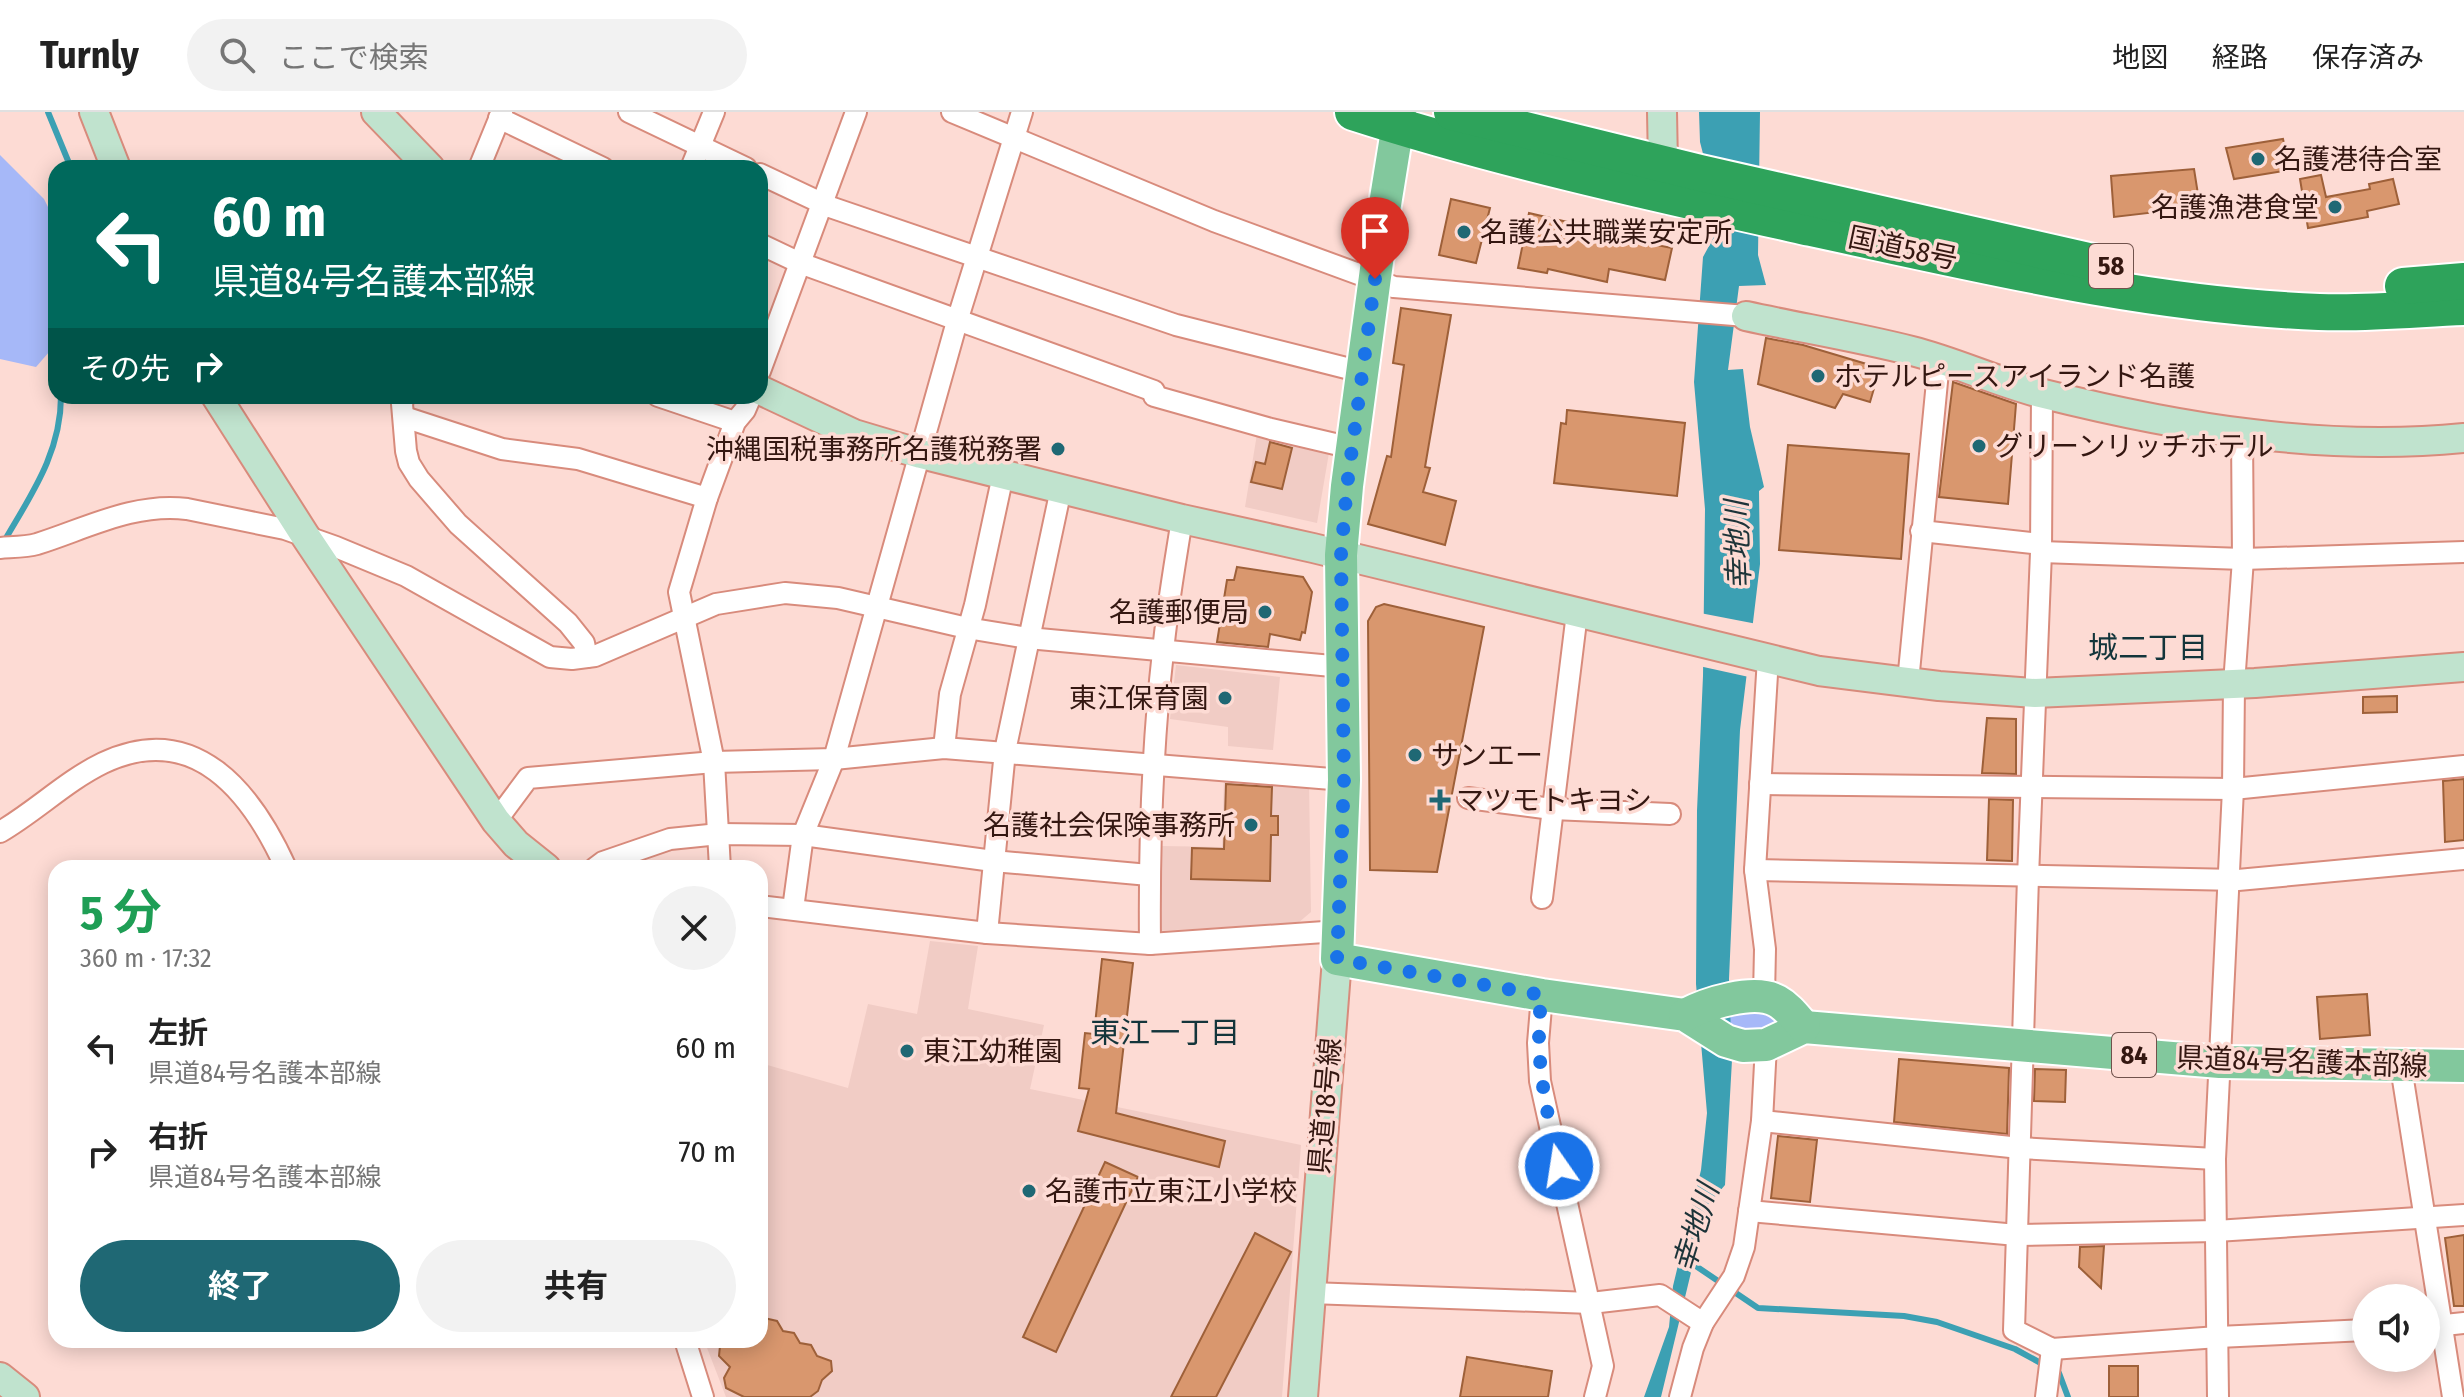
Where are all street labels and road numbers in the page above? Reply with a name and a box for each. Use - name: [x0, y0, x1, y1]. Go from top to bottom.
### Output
- street label: 国道58号: [1845, 220, 1961, 276]
- road number: 58: [2089, 244, 2133, 288]
- road number: 84: [2112, 1033, 2156, 1077]
- street label: 県道18号線: [1303, 1036, 1347, 1176]
- street label: 県道84号名護本部線: [2176, 1041, 2428, 1083]

